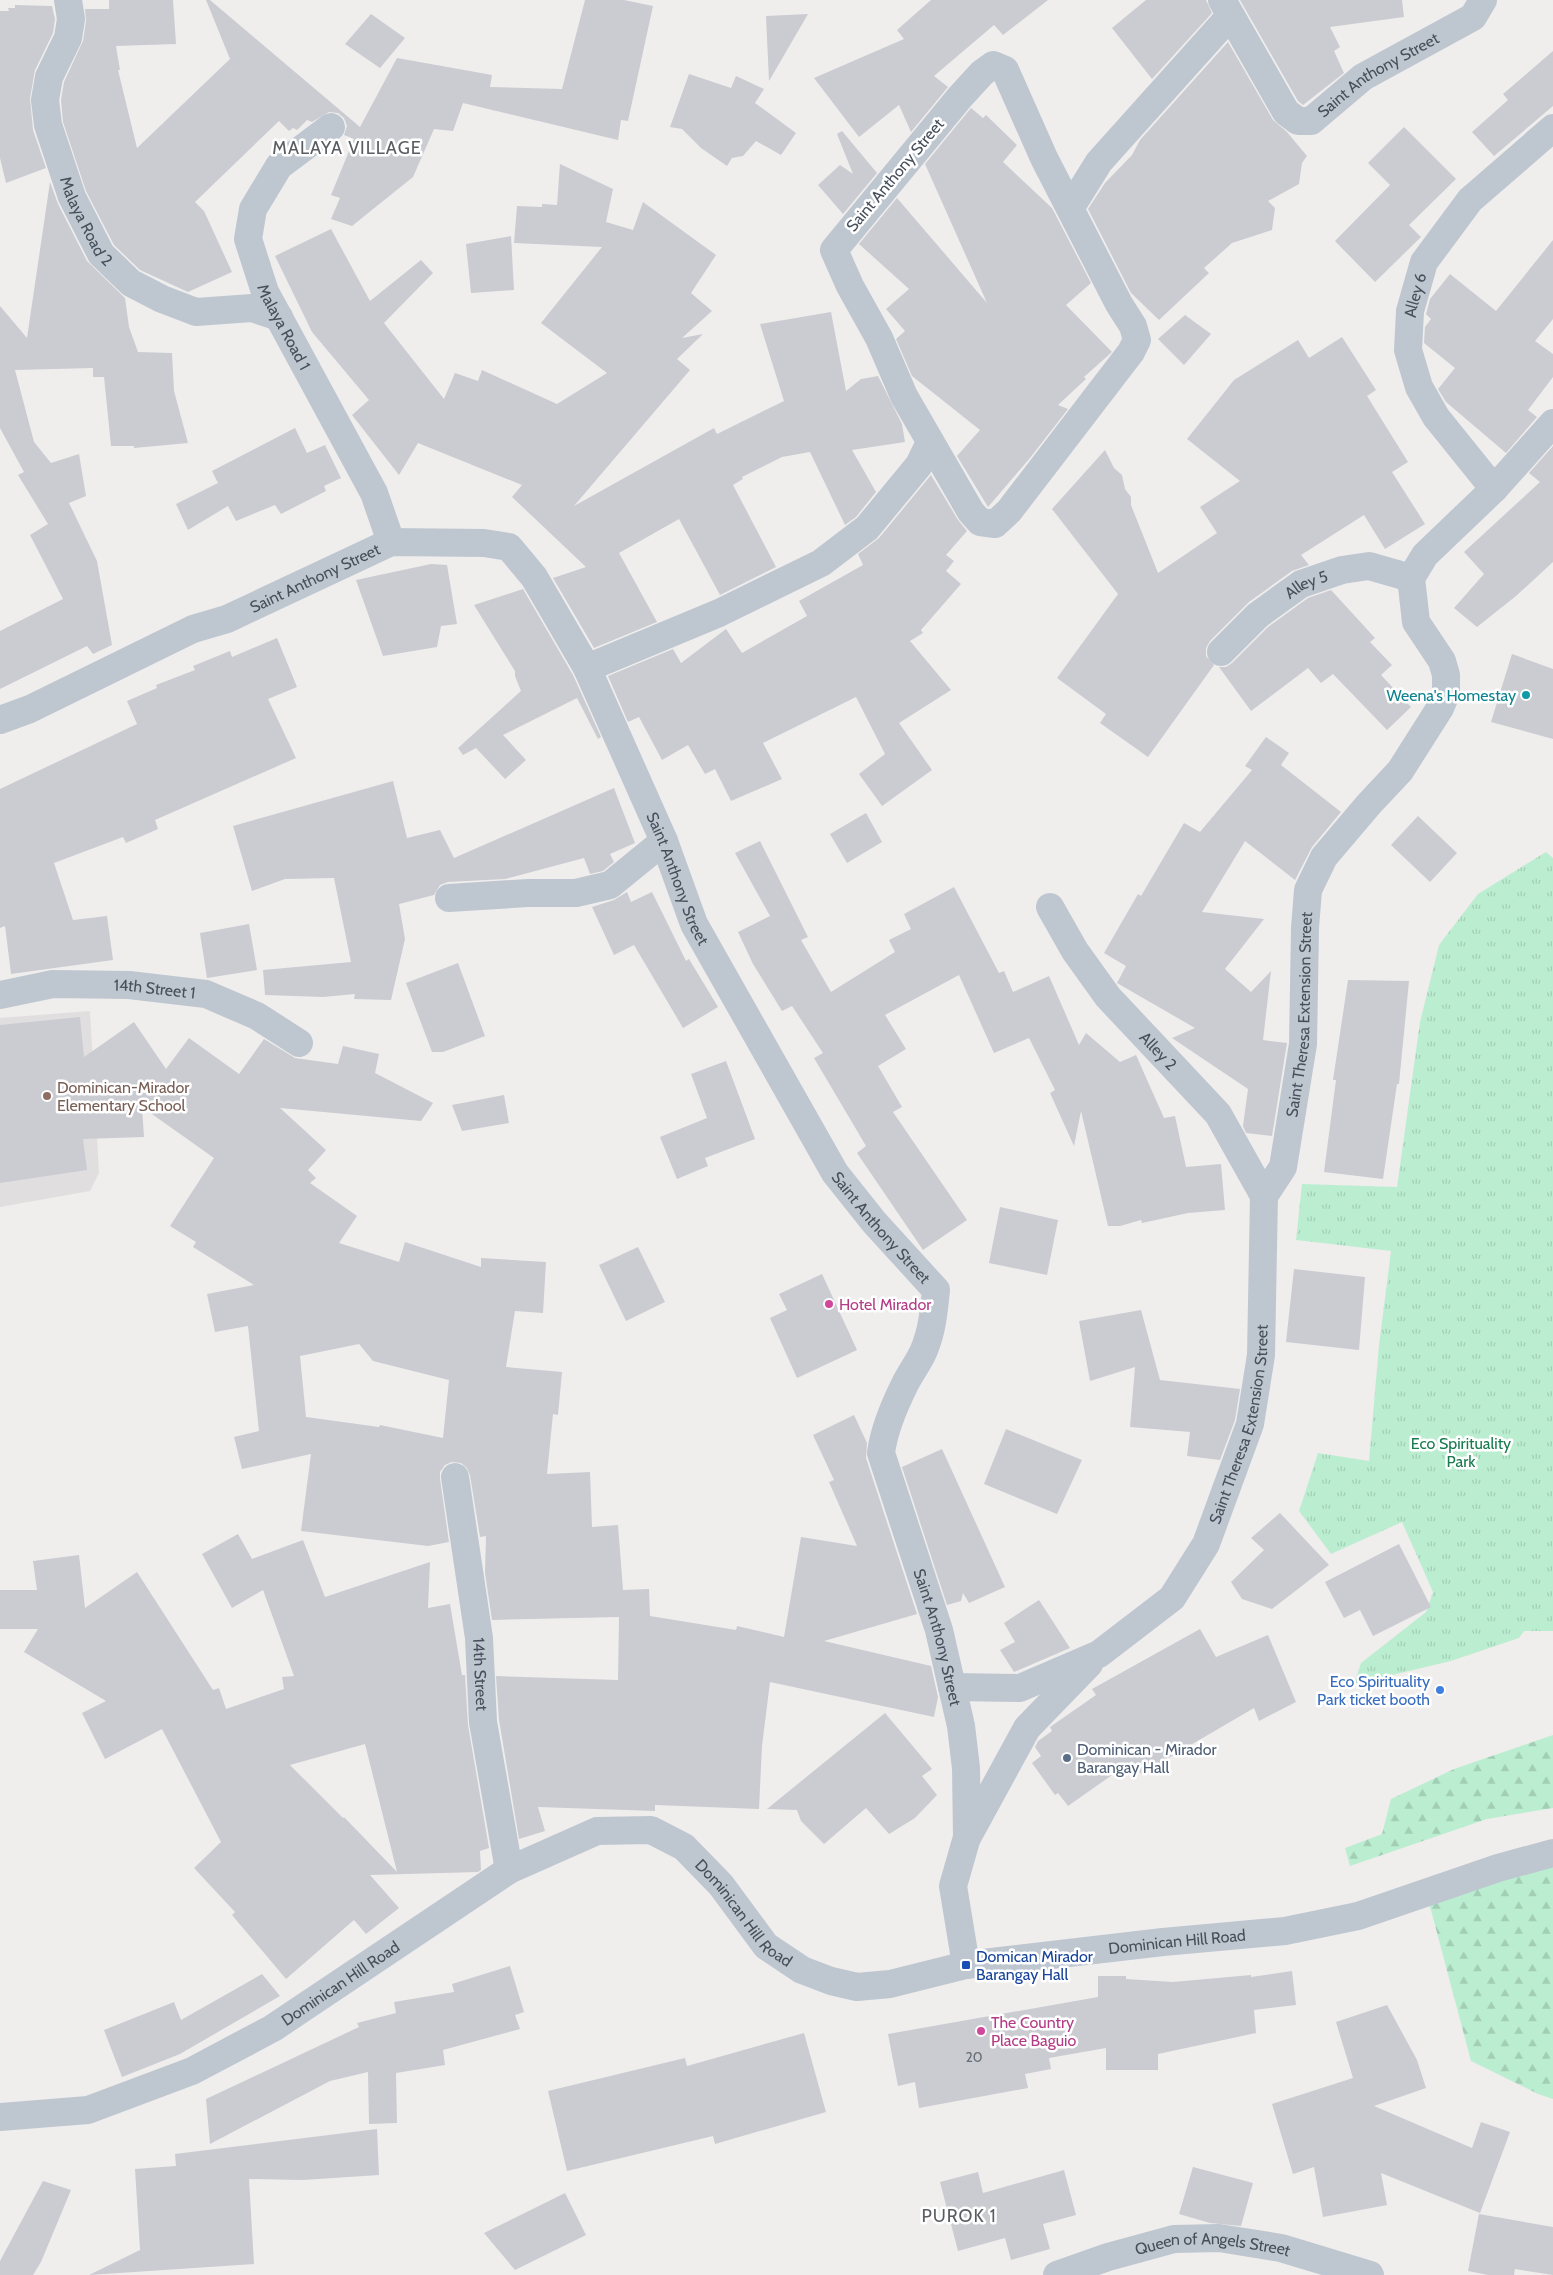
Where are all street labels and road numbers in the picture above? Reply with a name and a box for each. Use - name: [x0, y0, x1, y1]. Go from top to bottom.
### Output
- street label: Saint Anthony Street: [1313, 28, 1442, 121]
- street label: Saint Anthony Street: [842, 114, 948, 235]
- street label: Malaya Road 2: [56, 174, 117, 270]
- street label: Alley 6: [1400, 270, 1430, 318]
- street label: Malaya Road 1: [254, 282, 315, 373]
- street label: Saint Anthony Street: [247, 539, 383, 616]
- street label: Alley 5: [1281, 566, 1330, 602]
- street label: Saint Anthony Street: [643, 809, 714, 949]
- street label: Saint Theresa Extension Street: [1282, 910, 1316, 1118]
- street label: 14th Street 1: [114, 975, 197, 1002]
- street label: Alley 2: [1136, 1028, 1181, 1074]
- street label: Saint Anthony Street: [828, 1168, 935, 1288]
- street label: Saint Theresa Extension Street: [1205, 1324, 1271, 1527]
- street label: Saint Anthony Street: [910, 1566, 966, 1708]
- street label: 14th Street: [469, 1637, 492, 1712]
- street label: Dominican Hill Road: [691, 1855, 796, 1970]
- street label: Dominican Hill Road: [1107, 1925, 1247, 1958]
- street label: Dominican Hill Road: [278, 1937, 403, 2029]
- street label: Queen of Angels Street: [1133, 2228, 1293, 2260]

